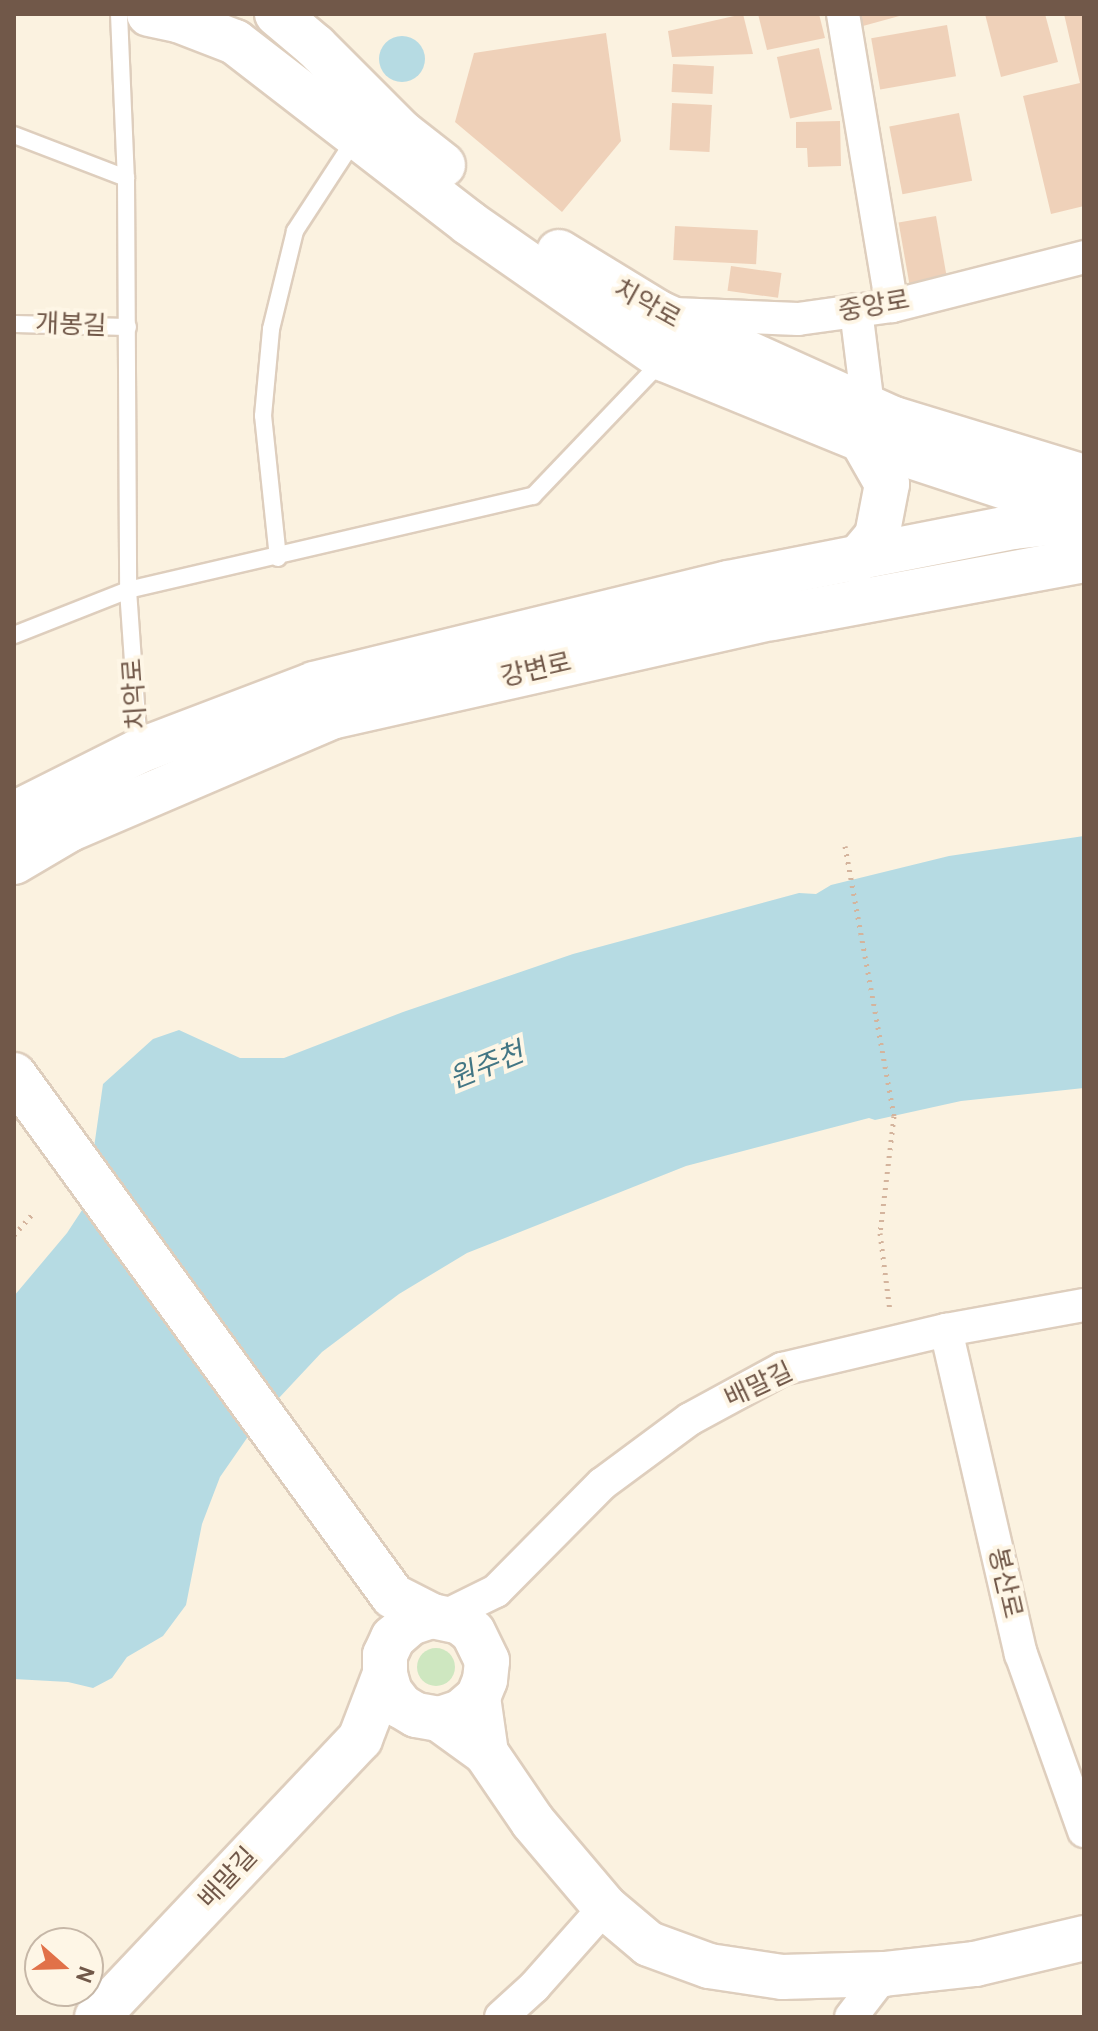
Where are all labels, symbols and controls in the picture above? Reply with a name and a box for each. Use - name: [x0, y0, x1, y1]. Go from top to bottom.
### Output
- street label: 치악로: [608, 273, 686, 335]
- street label: 중앙로: [836, 284, 912, 328]
- street label: 개봉길: [35, 308, 107, 342]
- street label: 강변로: [498, 647, 574, 693]
- street label: 치악로: [117, 657, 153, 731]
- water label: 원주천: [444, 1035, 528, 1095]
- street label: 배말길: [720, 1356, 798, 1414]
- street label: 봉산로: [982, 1545, 1028, 1621]
- street label: 배말길: [192, 1841, 264, 1915]
- north arrow: [24, 1927, 104, 2007]
- text: N: [70, 1963, 100, 1987]

